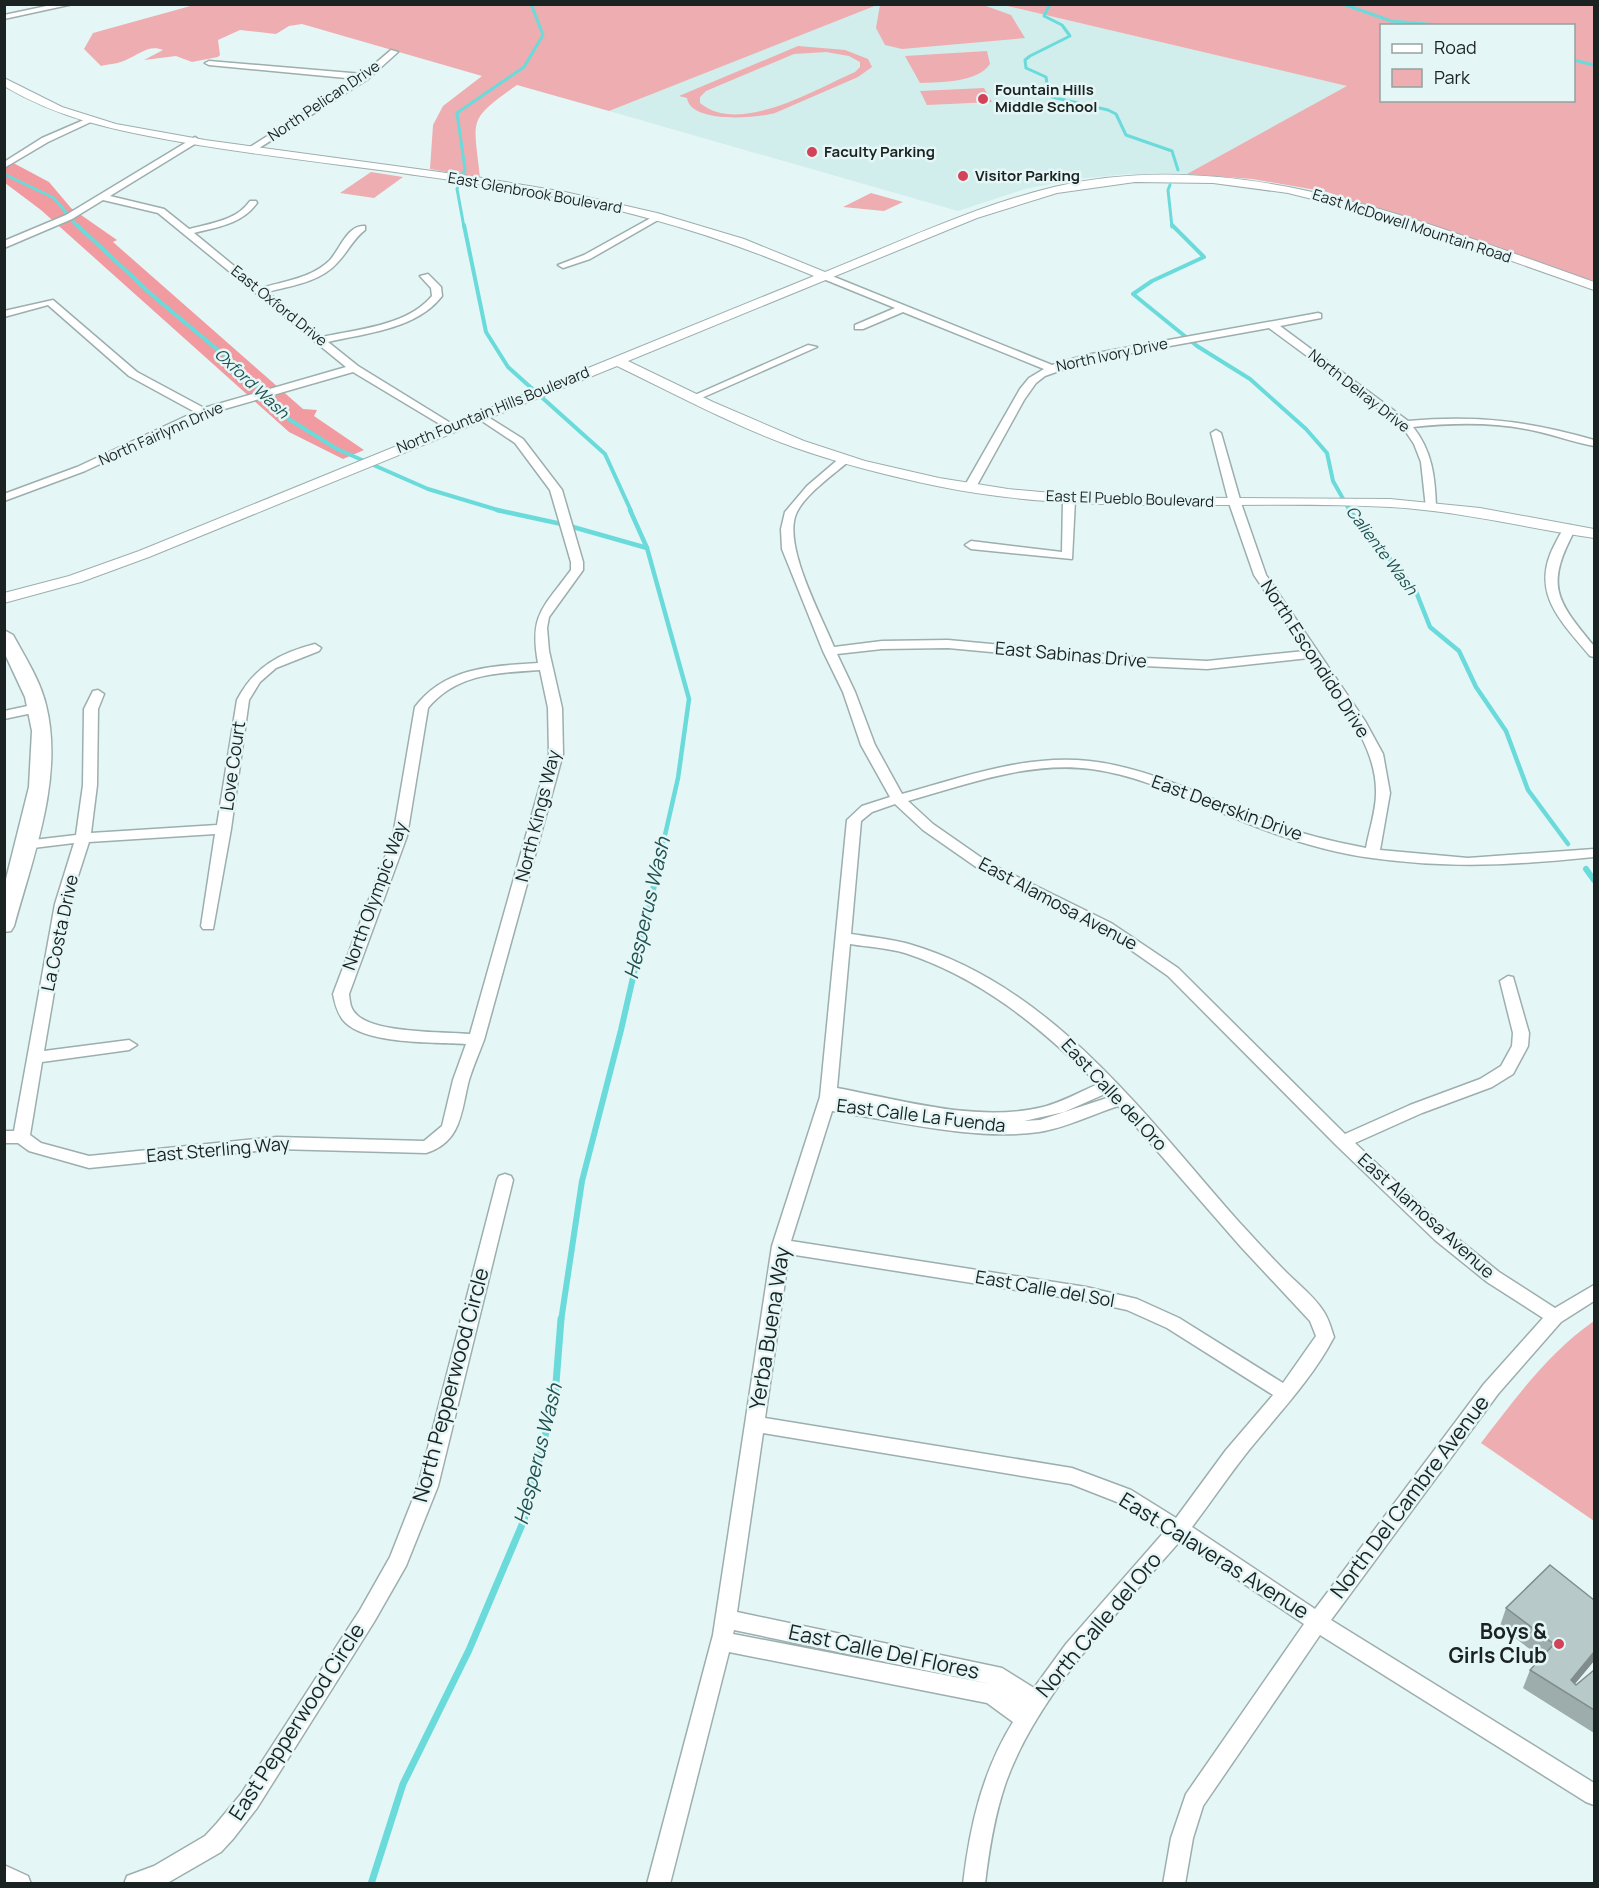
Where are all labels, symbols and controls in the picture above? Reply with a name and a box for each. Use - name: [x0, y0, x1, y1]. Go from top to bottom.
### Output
- legend: [1380, 24, 1575, 102]
- text: Road: [1434, 35, 1477, 59]
- street label: North Pelican Drive: [264, 55, 384, 146]
- text: Park: [1434, 65, 1471, 89]
- place label: Fountain Hills Middle School: [995, 79, 1097, 117]
- marker: Fountain Hills Middle School: [976, 92, 990, 106]
- place label: Faculty Parking: [824, 141, 935, 162]
- marker: Faculty Parking: [805, 145, 819, 159]
- place label: Visitor Parking: [975, 165, 1080, 186]
- street label: East Glenbrook Boulevard: [446, 167, 624, 218]
- marker: Visitor Parking: [956, 169, 970, 183]
- street label: East McDowell Mountain Road: [1310, 183, 1514, 268]
- street label: East Oxford Drive: [227, 260, 332, 351]
- street label: North Ivory Drive: [1054, 332, 1170, 377]
- water label: Oxford Wash: [210, 343, 294, 423]
- street label: North Delray Drive: [1304, 344, 1415, 437]
- street label: North Fountain Hills Boulevard: [393, 361, 592, 458]
- street label: North Fairlynn Drive: [95, 397, 227, 470]
- street label: East El Pueblo Boulevard: [1045, 485, 1215, 512]
- water label: Caliente Wash: [1341, 501, 1423, 599]
- street label: North Escondido Drive: [1256, 575, 1376, 742]
- street label: East Sabinas Drive: [994, 635, 1148, 673]
- street label: Love Court: [214, 719, 250, 812]
- street label: North Kings Way: [509, 747, 565, 884]
- street label: East Deerskin Drive: [1149, 769, 1306, 845]
- street label: North Olympic Way: [336, 818, 412, 973]
- water label: Hesperus Wash: [617, 833, 676, 981]
- street label: East Alamosa Avenue: [975, 851, 1142, 955]
- street label: La Costa Drive: [35, 872, 83, 993]
- street label: East Calle del Oro: [1057, 1033, 1173, 1155]
- street label: East Calle La Fuenda: [835, 1093, 1007, 1137]
- street label: East Sterling Way: [145, 1131, 291, 1167]
- street label: East Alamosa Avenue: [1353, 1147, 1500, 1283]
- street label: Yerba Buena Way: [742, 1244, 796, 1411]
- street label: North Pepperwood Circle: [405, 1264, 495, 1505]
- street label: East Calle del Sol: [974, 1264, 1117, 1312]
- water label: Hesperus Wash: [507, 1380, 568, 1527]
- street label: North Del Cambre Avenue: [1324, 1389, 1495, 1604]
- street label: East Calaveras Avenue: [1114, 1485, 1315, 1625]
- street label: North Calle del Oro: [1029, 1546, 1167, 1703]
- street label: East Calle Del Flores: [786, 1617, 982, 1685]
- place label: Boys & Girls Club: [1448, 1617, 1547, 1669]
- street label: East Pepperwood Circle: [222, 1618, 370, 1825]
- marker: Boys & Girls Club: [1552, 1637, 1566, 1651]

